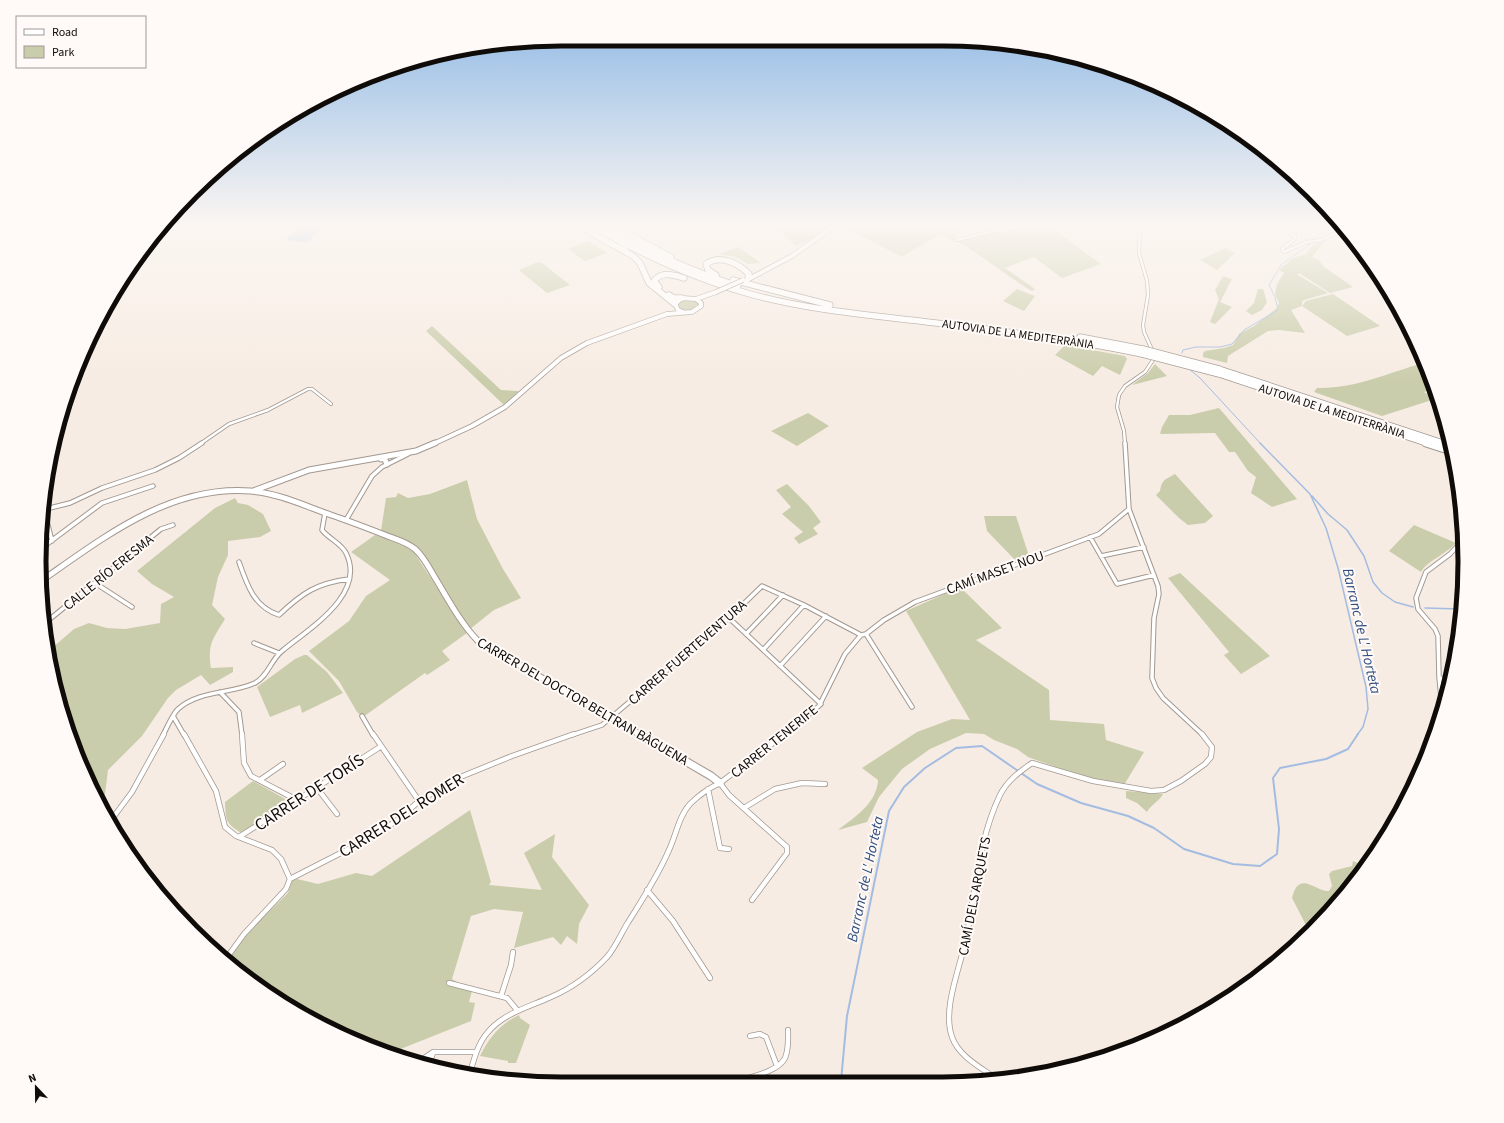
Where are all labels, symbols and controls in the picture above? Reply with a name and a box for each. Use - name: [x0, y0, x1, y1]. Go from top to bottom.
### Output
- legend: [16, 16, 146, 68]
- text: Road: [52, 24, 78, 41]
- text: Park: [52, 44, 74, 61]
- street label: AUTOVIA DE LA MEDITERRÀNIA: [941, 315, 1095, 354]
- street label: AUTOVIA DE LA MEDITERRÀNIA: [1256, 380, 1408, 443]
- street label: CALLE RÍO ERESMA: [59, 530, 158, 616]
- street label: CAMÍ MASET NOU: [944, 546, 1047, 600]
- water label: Barranc de L' Horteta: [1337, 566, 1386, 696]
- street label: CARRER FUERTEVENTURA: [624, 595, 752, 710]
- street label: CARRER DEL DOCTOR BELTRAN BÀGUENA: [473, 633, 692, 771]
- street label: CARRER TENERIFE: [727, 700, 822, 783]
- street label: CARRER DE TORÍS: [250, 748, 369, 837]
- street label: CARRER DEL ROMER: [334, 768, 469, 864]
- water label: Barranc de L' Horteta: [842, 814, 889, 944]
- street label: CAMÍ DELS ARQUETS: [954, 835, 996, 957]
- north arrow: [16, 1067, 56, 1107]
- text: N: [26, 1070, 39, 1087]

